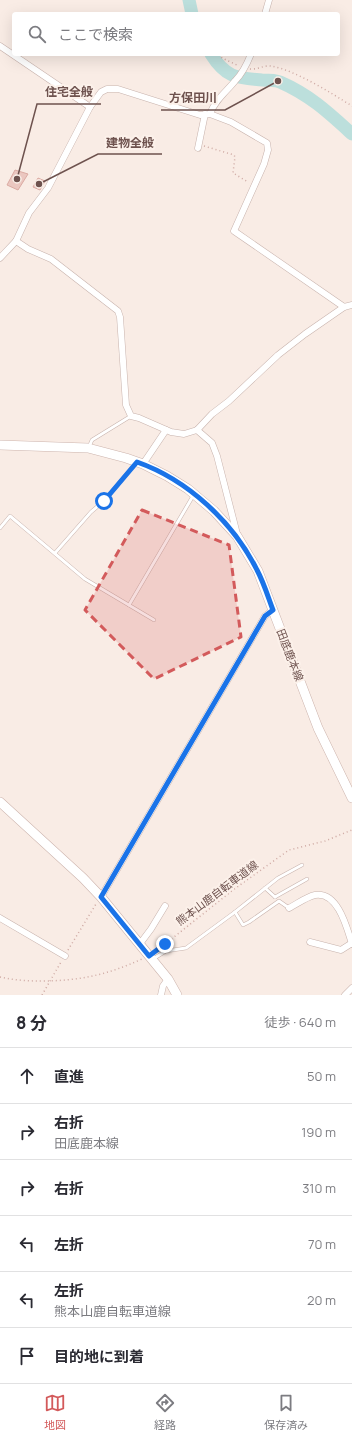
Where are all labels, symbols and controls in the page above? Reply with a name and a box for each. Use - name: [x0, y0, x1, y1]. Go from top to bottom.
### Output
- search box: [12, 12, 340, 56]
- icon: search: [26, 23, 48, 45]
- text: ここで検索: [58, 24, 133, 45]
- callout: 住宅全般: [37, 80, 101, 104]
- text: 住宅全般: [45, 83, 93, 100]
- callout: 方保田川: [161, 86, 225, 110]
- text: 方保田川: [169, 89, 217, 106]
- callout: 建物全般: [98, 130, 162, 154]
- text: 建物全般: [106, 134, 154, 151]
- route start: [95, 492, 113, 510]
- street label: 田底鹿本線: [274, 626, 307, 683]
- street label: 熊本山鹿自転車道線: [173, 857, 261, 928]
- route end: [156, 935, 174, 953]
- text: 8 分: [16, 1011, 47, 1034]
- text: 徒歩 · 640 m: [265, 1013, 336, 1031]
- icon: ahead: [16, 1065, 38, 1087]
- text: 直進: [54, 1066, 84, 1087]
- text: 50 m: [307, 1067, 336, 1085]
- text: 右折: [54, 1112, 84, 1133]
- icon: right: [16, 1121, 38, 1143]
- text: 190 m: [301, 1123, 336, 1141]
- text: 田底鹿本線: [54, 1134, 119, 1152]
- icon: right: [16, 1177, 38, 1199]
- text: 右折: [54, 1178, 84, 1199]
- text: 310 m: [302, 1179, 336, 1197]
- icon: left: [16, 1233, 38, 1255]
- text: 左折: [54, 1234, 84, 1255]
- text: 70 m: [308, 1235, 336, 1253]
- text: 左折: [54, 1280, 84, 1301]
- icon: left: [16, 1289, 38, 1311]
- text: 20 m: [307, 1291, 336, 1309]
- text: 熊本山鹿自転車道線: [54, 1302, 171, 1320]
- icon: arrive: [16, 1345, 38, 1367]
- text: 目的地に到着: [54, 1346, 144, 1367]
- tab: 地図: [44, 1392, 66, 1432]
- tab: 経路: [154, 1392, 176, 1432]
- tab: 保存済み: [264, 1392, 308, 1432]

